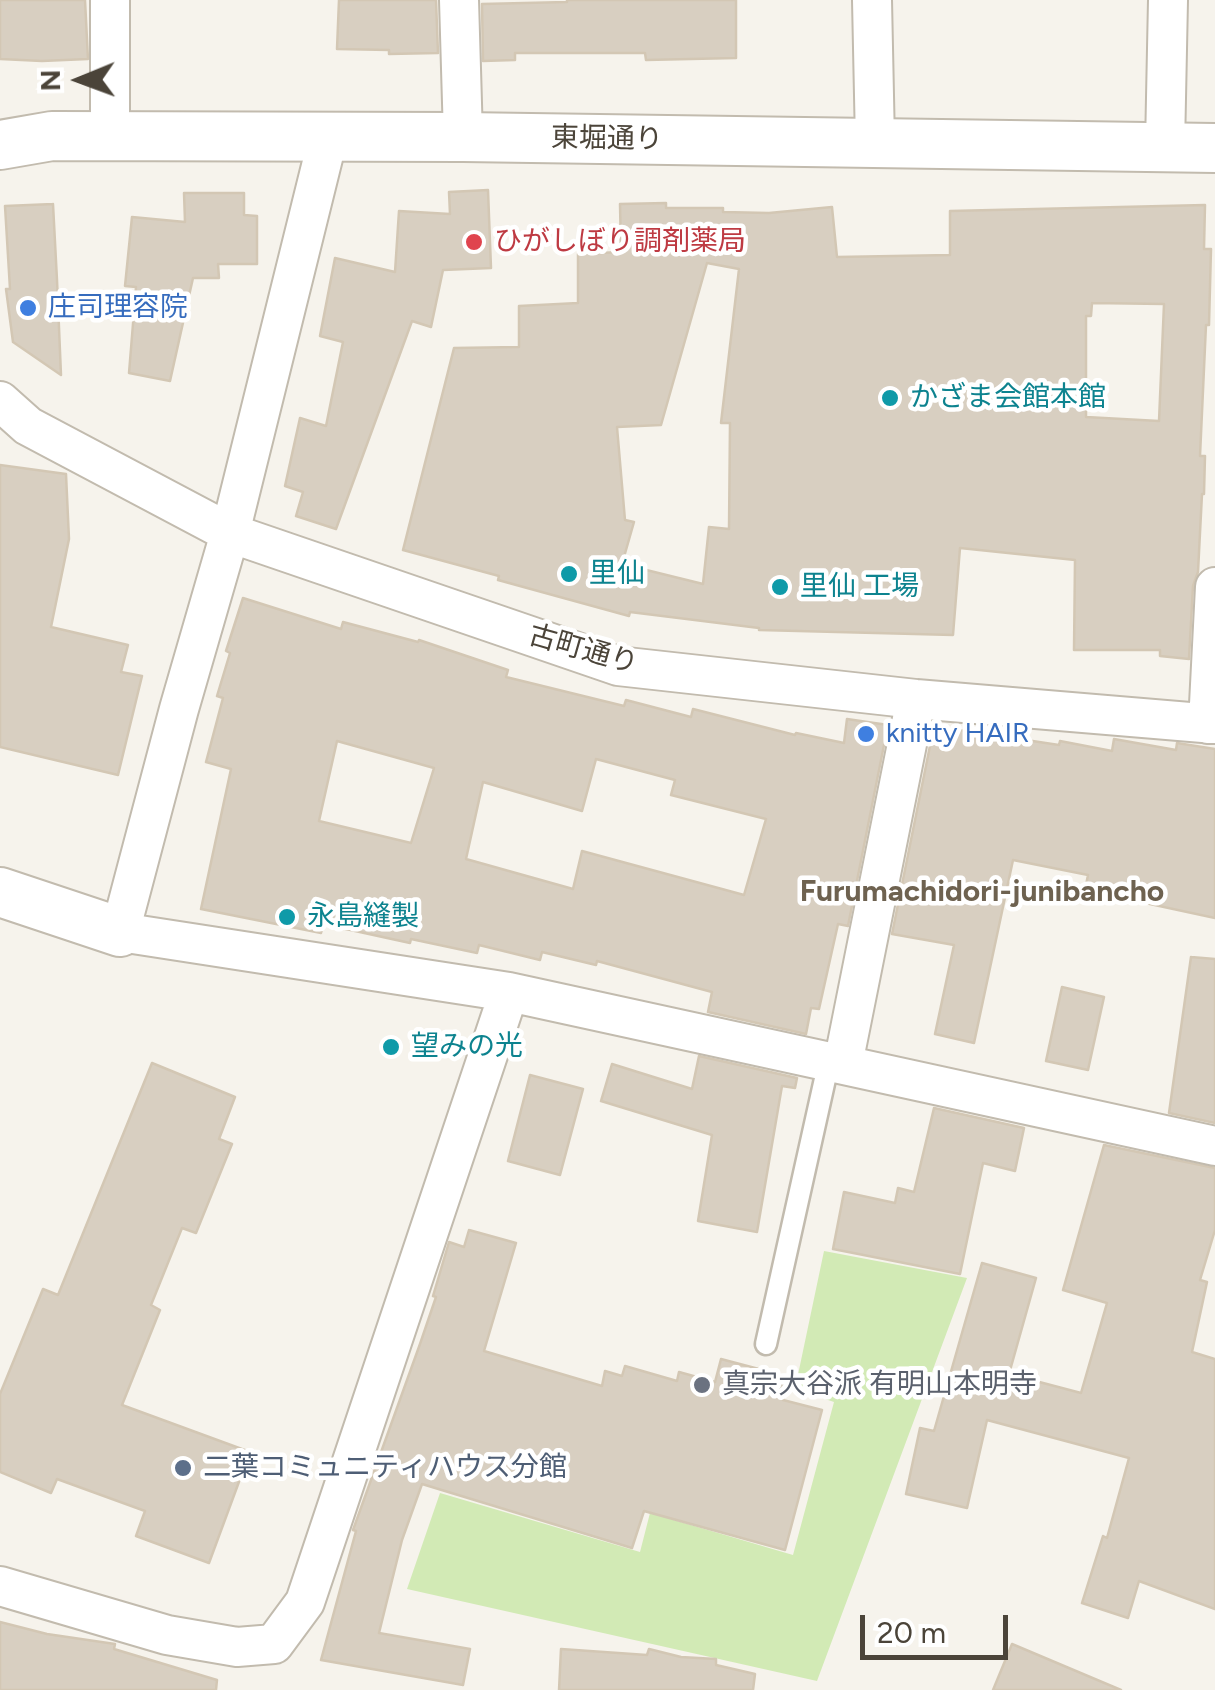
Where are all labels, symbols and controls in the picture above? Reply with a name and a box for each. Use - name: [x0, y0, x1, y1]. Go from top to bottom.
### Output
- north arrow: [30, 30, 130, 130]
- text: N: [33, 69, 67, 92]
- street label: 東堀通り: [551, 121, 663, 157]
- place label: ひがしぼり調剤薬局: [494, 225, 746, 259]
- marker: ひがしぼり調剤薬局: [463, 231, 485, 253]
- place label: 庄司理容院: [48, 291, 188, 325]
- marker: 庄司理容院: [17, 297, 39, 319]
- place label: かざま会館本館: [910, 381, 1106, 415]
- marker: かざま会館本館: [879, 387, 901, 409]
- place label: 里仙: [589, 557, 645, 591]
- marker: 里仙: [558, 563, 580, 585]
- place label: 里仙 工場: [800, 570, 919, 604]
- marker: 里仙 工場: [769, 576, 791, 598]
- street label: 古町通り: [525, 618, 641, 682]
- place label: knitty HAIR: [886, 717, 1030, 751]
- marker: knitty HAIR: [855, 723, 877, 745]
- district label: Furumachidori-junibancho: [800, 874, 1164, 910]
- place label: 永島縫製: [307, 900, 419, 934]
- marker: 永島縫製: [276, 906, 298, 928]
- place label: 望みの光: [411, 1030, 523, 1064]
- marker: 望みの光: [380, 1036, 402, 1058]
- place label: 真宗大谷派 有明山本明寺: [722, 1368, 1037, 1402]
- marker: 真宗大谷派 有明山本明寺: [691, 1374, 713, 1396]
- place label: 二葉コミュニティハウス分館: [203, 1451, 567, 1485]
- marker: 二葉コミュニティハウス分館: [172, 1457, 194, 1479]
- scale bar: [865, 1595, 1012, 1657]
- text: 20 m: [877, 1614, 946, 1651]

